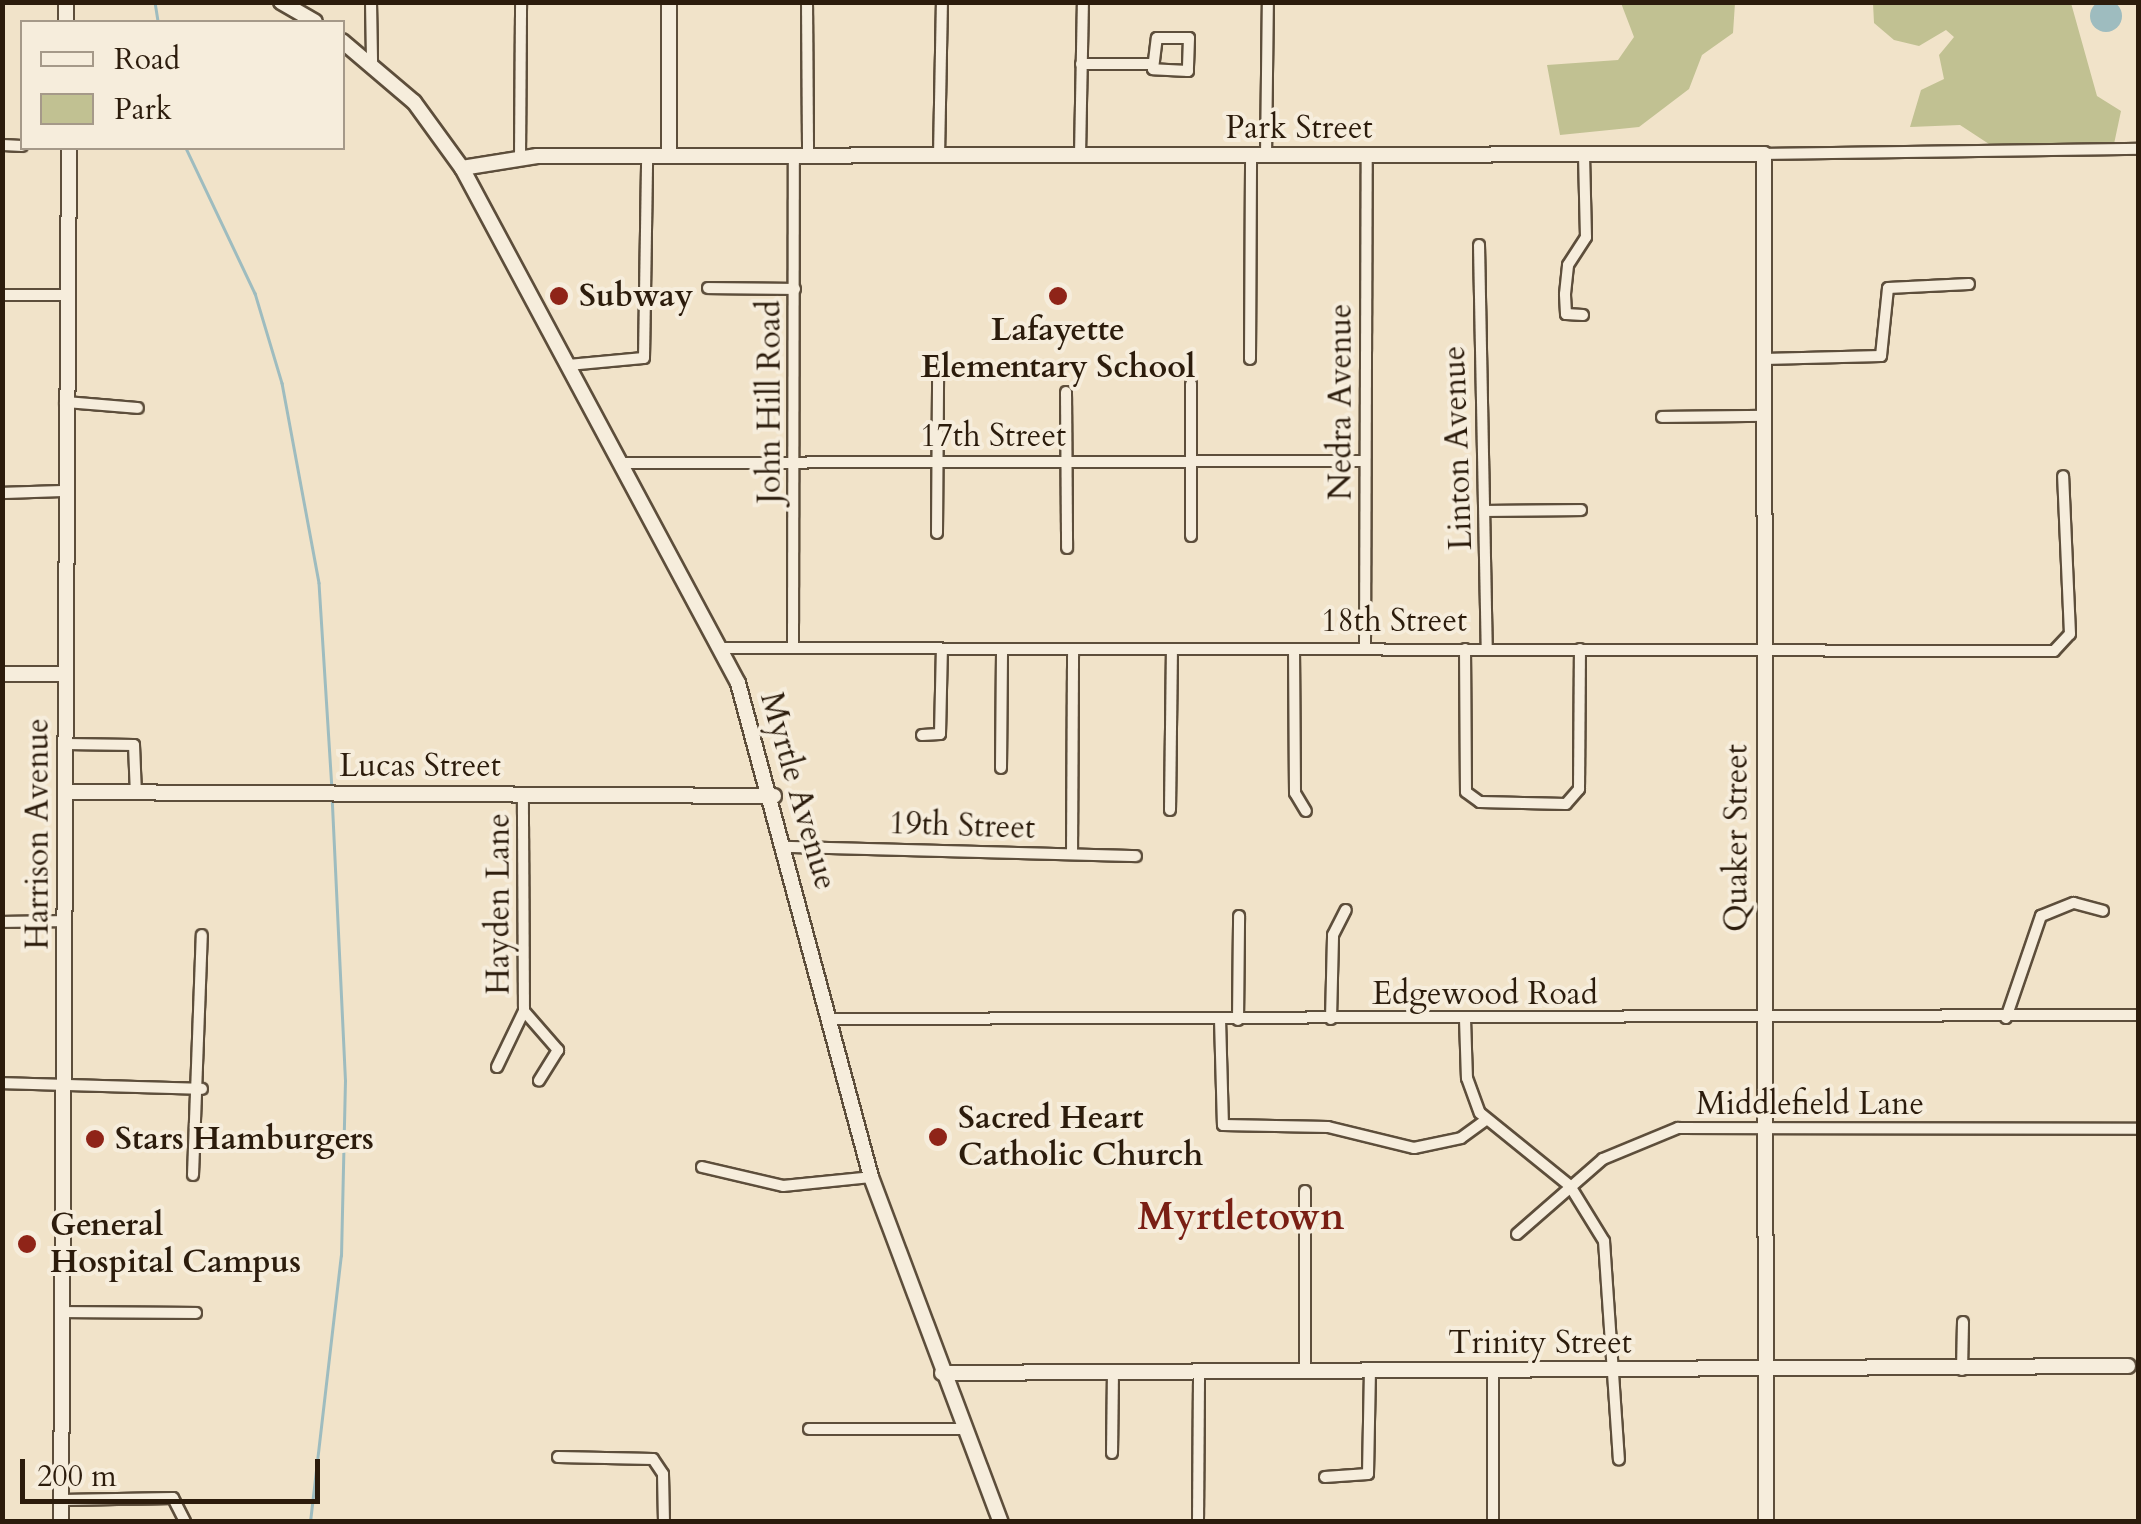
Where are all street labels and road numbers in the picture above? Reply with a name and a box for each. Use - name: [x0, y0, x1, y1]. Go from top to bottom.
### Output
- street label: Park Street: [1225, 109, 1373, 147]
- street label: John Hill Road: [751, 300, 789, 504]
- street label: Nedra Avenue: [1322, 304, 1360, 500]
- street label: Linton Avenue: [1435, 345, 1481, 551]
- street label: 17th Street: [920, 417, 1066, 455]
- street label: 18th Street: [1321, 602, 1467, 640]
- street label: Myrtle Avenue: [751, 688, 845, 894]
- street label: Harrison Avenue: [19, 718, 57, 950]
- street label: Quaker Street: [1718, 744, 1756, 932]
- street label: Lucas Street: [339, 747, 501, 785]
- street label: 19th Street: [888, 804, 1036, 848]
- street label: Hayden Lane: [480, 813, 518, 995]
- street label: Edgewood Road: [1372, 975, 1598, 1013]
- street label: Middlefield Lane: [1696, 1085, 1924, 1123]
- street label: Trinity Street: [1448, 1324, 1632, 1362]

